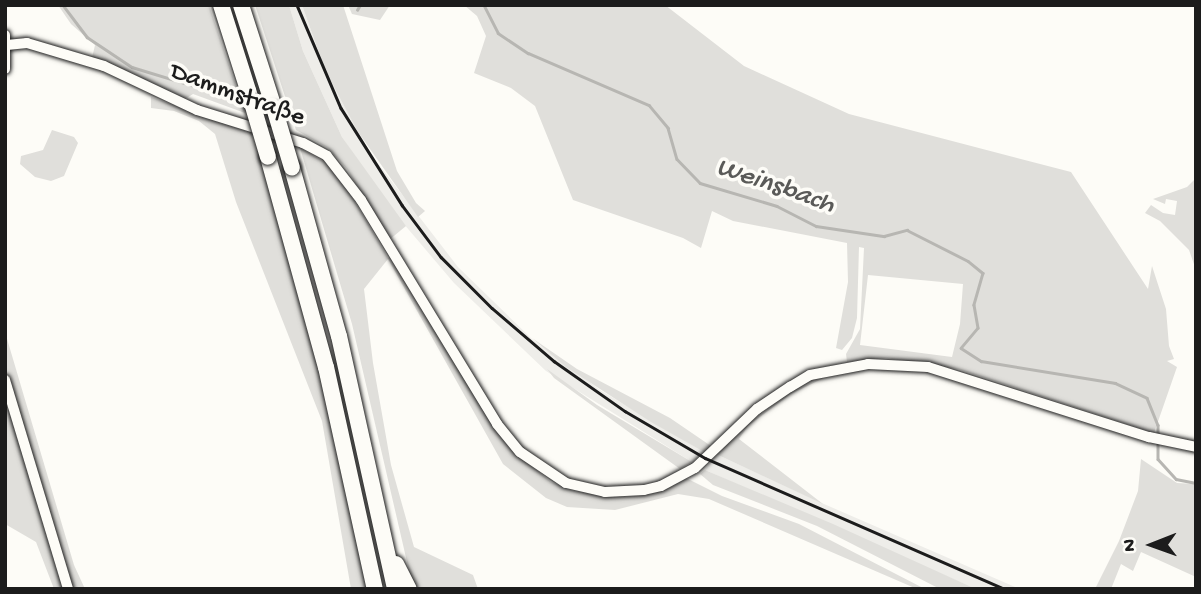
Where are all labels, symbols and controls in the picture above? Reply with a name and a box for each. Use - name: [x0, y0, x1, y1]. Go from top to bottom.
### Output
- street label: Dammstraße: [165, 57, 309, 135]
- water label: Weinsbach: [711, 151, 839, 223]
- north arrow: [1117, 510, 1187, 580]
- text: N: [1119, 539, 1142, 552]

